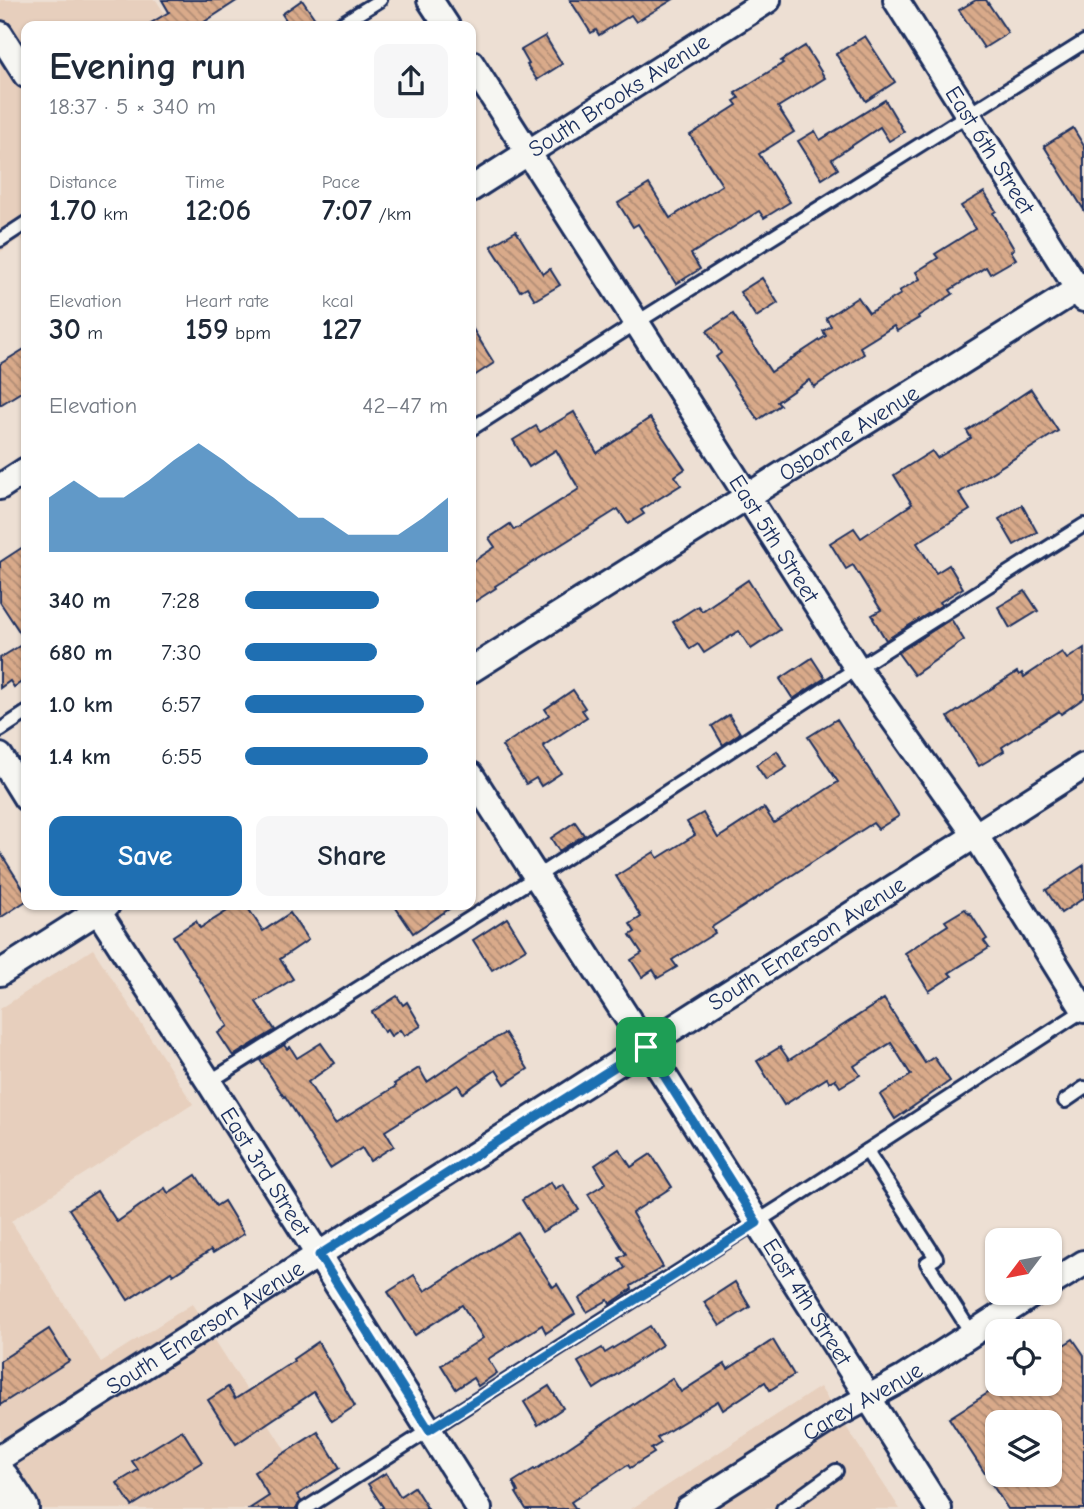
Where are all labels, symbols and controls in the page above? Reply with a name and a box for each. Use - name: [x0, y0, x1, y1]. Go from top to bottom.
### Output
- street label: South Brooks Avenue: [523, 28, 714, 163]
- button: share: [374, 44, 448, 118]
- text: Evening run: [49, 45, 246, 89]
- street label: East 6th Street: [939, 81, 1041, 220]
- text: 18:37 · 5 × 340 m: [49, 93, 216, 120]
- text: Distance: [49, 171, 117, 193]
- text: Time: [185, 171, 225, 193]
- text: Pace: [322, 171, 360, 193]
- text: 1.70: [49, 193, 97, 228]
- text: 12:06: [185, 193, 251, 228]
- text: 7:07: [322, 193, 372, 228]
- text: km: [97, 203, 128, 225]
- text: /km: [372, 203, 412, 225]
- text: Elevation: [49, 290, 122, 312]
- text: Heart rate: [185, 290, 269, 312]
- text: kcal: [322, 290, 354, 312]
- text: 30: [49, 312, 81, 347]
- text: 159: [185, 312, 229, 347]
- text: 127: [322, 312, 362, 347]
- text: m: [81, 322, 103, 344]
- text: bpm: [229, 322, 271, 344]
- street label: Osborne Avenue: [774, 379, 924, 487]
- text: Elevation: [49, 392, 137, 419]
- text: 42–47 m: [362, 392, 448, 419]
- street label: East 5th Street: [723, 470, 825, 609]
- text: 340 m: [49, 587, 111, 614]
- text: 7:28: [161, 587, 200, 614]
- text: 680 m: [49, 639, 112, 666]
- text: 7:30: [161, 639, 202, 666]
- text: 1.0 km: [49, 691, 113, 718]
- text: 6:57: [161, 691, 201, 718]
- text: 1.4 km: [49, 743, 111, 770]
- text: 6:55: [161, 743, 203, 770]
- button: Save: [49, 816, 242, 896]
- button: Share: [256, 816, 448, 896]
- street label: South Emerson Avenue: [703, 870, 911, 1016]
- pin: [616, 1017, 676, 1077]
- icon: arrive: [627, 1028, 665, 1066]
- street label: East 3rd Street: [214, 1102, 317, 1242]
- north arrow: [985, 1228, 1062, 1306]
- map controls: [985, 1228, 1062, 1487]
- street label: East 4th Street: [757, 1234, 858, 1372]
- street label: South Emerson Avenue: [101, 1255, 309, 1401]
- button: locate: [985, 1319, 1062, 1396]
- street label: Carey Avenue: [797, 1356, 928, 1447]
- button: layers: [985, 1410, 1062, 1487]

